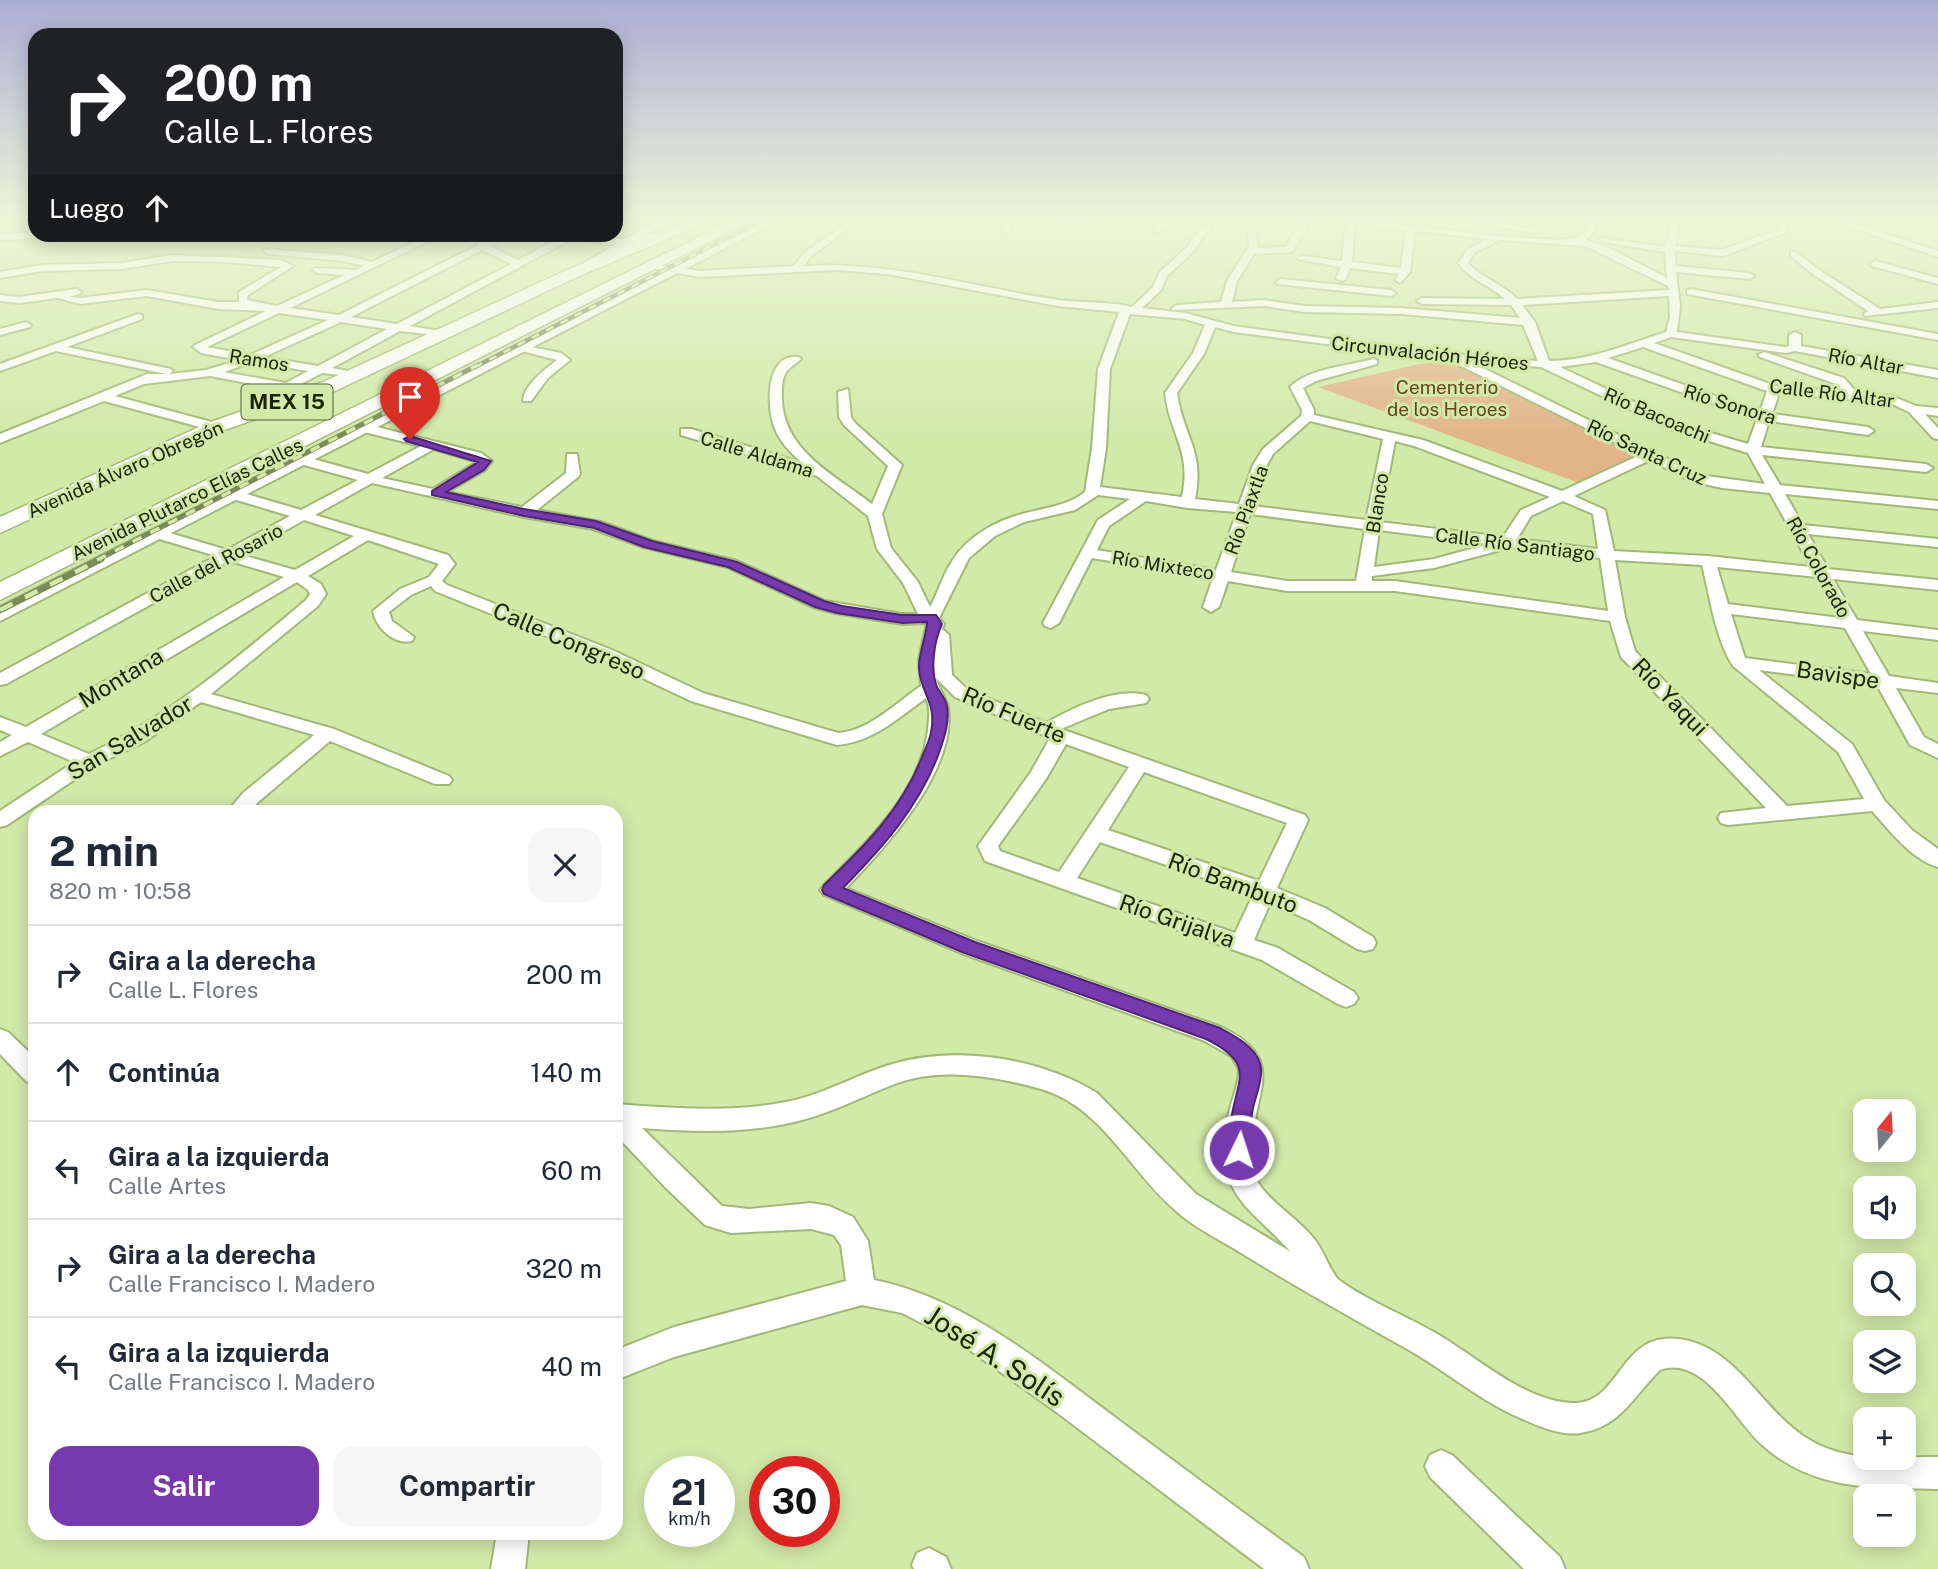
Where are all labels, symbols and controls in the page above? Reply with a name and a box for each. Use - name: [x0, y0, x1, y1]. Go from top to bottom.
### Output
- text: 200 m: [164, 54, 313, 112]
- icon: right: [49, 56, 140, 147]
- text: Calle L. Flores: [164, 113, 373, 150]
- icon: ahead: [138, 189, 176, 227]
- text: Luego: [49, 193, 124, 224]
- street label: Circunvalación Héroes: [1330, 332, 1530, 374]
- street label: Ramos: [228, 344, 290, 376]
- street label: Río Altar: [1826, 344, 1906, 378]
- pin: [380, 367, 440, 439]
- street label: Calle Río Altar: [1768, 374, 1896, 412]
- park label: Cementerio de los Heroes: [1387, 376, 1507, 420]
- icon: arrive: [391, 378, 429, 416]
- street label: Río Sonora: [1681, 380, 1779, 428]
- street label: Río Bacoachi: [1601, 383, 1713, 447]
- road number: MEX 15: [242, 384, 332, 420]
- street label: Río Santa Cruz: [1584, 415, 1710, 489]
- street label: Avenida Álvaro Obregón: [24, 416, 226, 522]
- street label: Calle Aldama: [698, 426, 816, 482]
- street label: Avenida Plutarco Elías Calles: [68, 433, 306, 565]
- street label: Río Piaxtla: [1220, 462, 1272, 558]
- street label: Blanco: [1361, 471, 1393, 535]
- street label: Río Colorado: [1782, 513, 1856, 621]
- street label: Calle del Rosario: [146, 519, 286, 607]
- street label: Calle Río Santiago: [1434, 523, 1596, 565]
- street label: Río Mixteco: [1110, 546, 1216, 584]
- street label: Calle Congreso: [489, 596, 649, 685]
- street label: Montana: [74, 642, 168, 713]
- street label: Río Yaqui: [1627, 652, 1714, 741]
- street label: Bavispe: [1795, 655, 1881, 694]
- street label: Río Fuerte: [958, 681, 1070, 748]
- street label: San Salvador: [62, 690, 197, 786]
- text: 2 min: [49, 826, 159, 875]
- button: close: [528, 828, 602, 902]
- street label: Río Bambuto: [1165, 847, 1302, 918]
- text: 820 m · 10:58: [49, 877, 192, 904]
- street label: Río Grijalva: [1116, 888, 1238, 953]
- text: Gira a la derecha: [108, 945, 316, 976]
- icon: right: [49, 955, 87, 993]
- text: 200 m: [526, 959, 602, 990]
- text: Calle L. Flores: [108, 976, 258, 1003]
- icon: ahead: [49, 1053, 87, 1091]
- text: Continúa: [108, 1057, 220, 1088]
- text: 140 m: [530, 1057, 602, 1088]
- north arrow: [1853, 1099, 1916, 1162]
- map controls: [1853, 1099, 1916, 1547]
- position arrow: [1202, 1113, 1276, 1187]
- text: Gira a la izquierda: [108, 1141, 330, 1172]
- icon: left: [49, 1151, 87, 1189]
- text: 60 m: [541, 1155, 602, 1186]
- text: Calle Artes: [108, 1172, 226, 1199]
- button: sound: [1853, 1176, 1916, 1239]
- text: Gira a la derecha: [108, 1239, 316, 1270]
- icon: right: [49, 1249, 87, 1287]
- text: 320 m: [525, 1253, 602, 1284]
- button: search: [1853, 1253, 1916, 1316]
- text: Calle Francisco I. Madero: [108, 1270, 375, 1297]
- street label: José A. Solís: [919, 1298, 1071, 1413]
- button: layers: [1853, 1330, 1916, 1393]
- text: Gira a la izquierda: [108, 1337, 330, 1368]
- icon: left: [49, 1347, 87, 1385]
- text: 40 m: [541, 1351, 602, 1382]
- text: Calle Francisco I. Madero: [108, 1368, 375, 1395]
- button: +: [1853, 1407, 1916, 1470]
- button: Salir: [49, 1446, 319, 1526]
- button: Compartir: [333, 1446, 602, 1526]
- speed limit sign: 30: [749, 1456, 840, 1547]
- text: 21: [671, 1472, 708, 1513]
- button: −: [1853, 1484, 1916, 1547]
- text: km/h: [668, 1508, 711, 1529]

